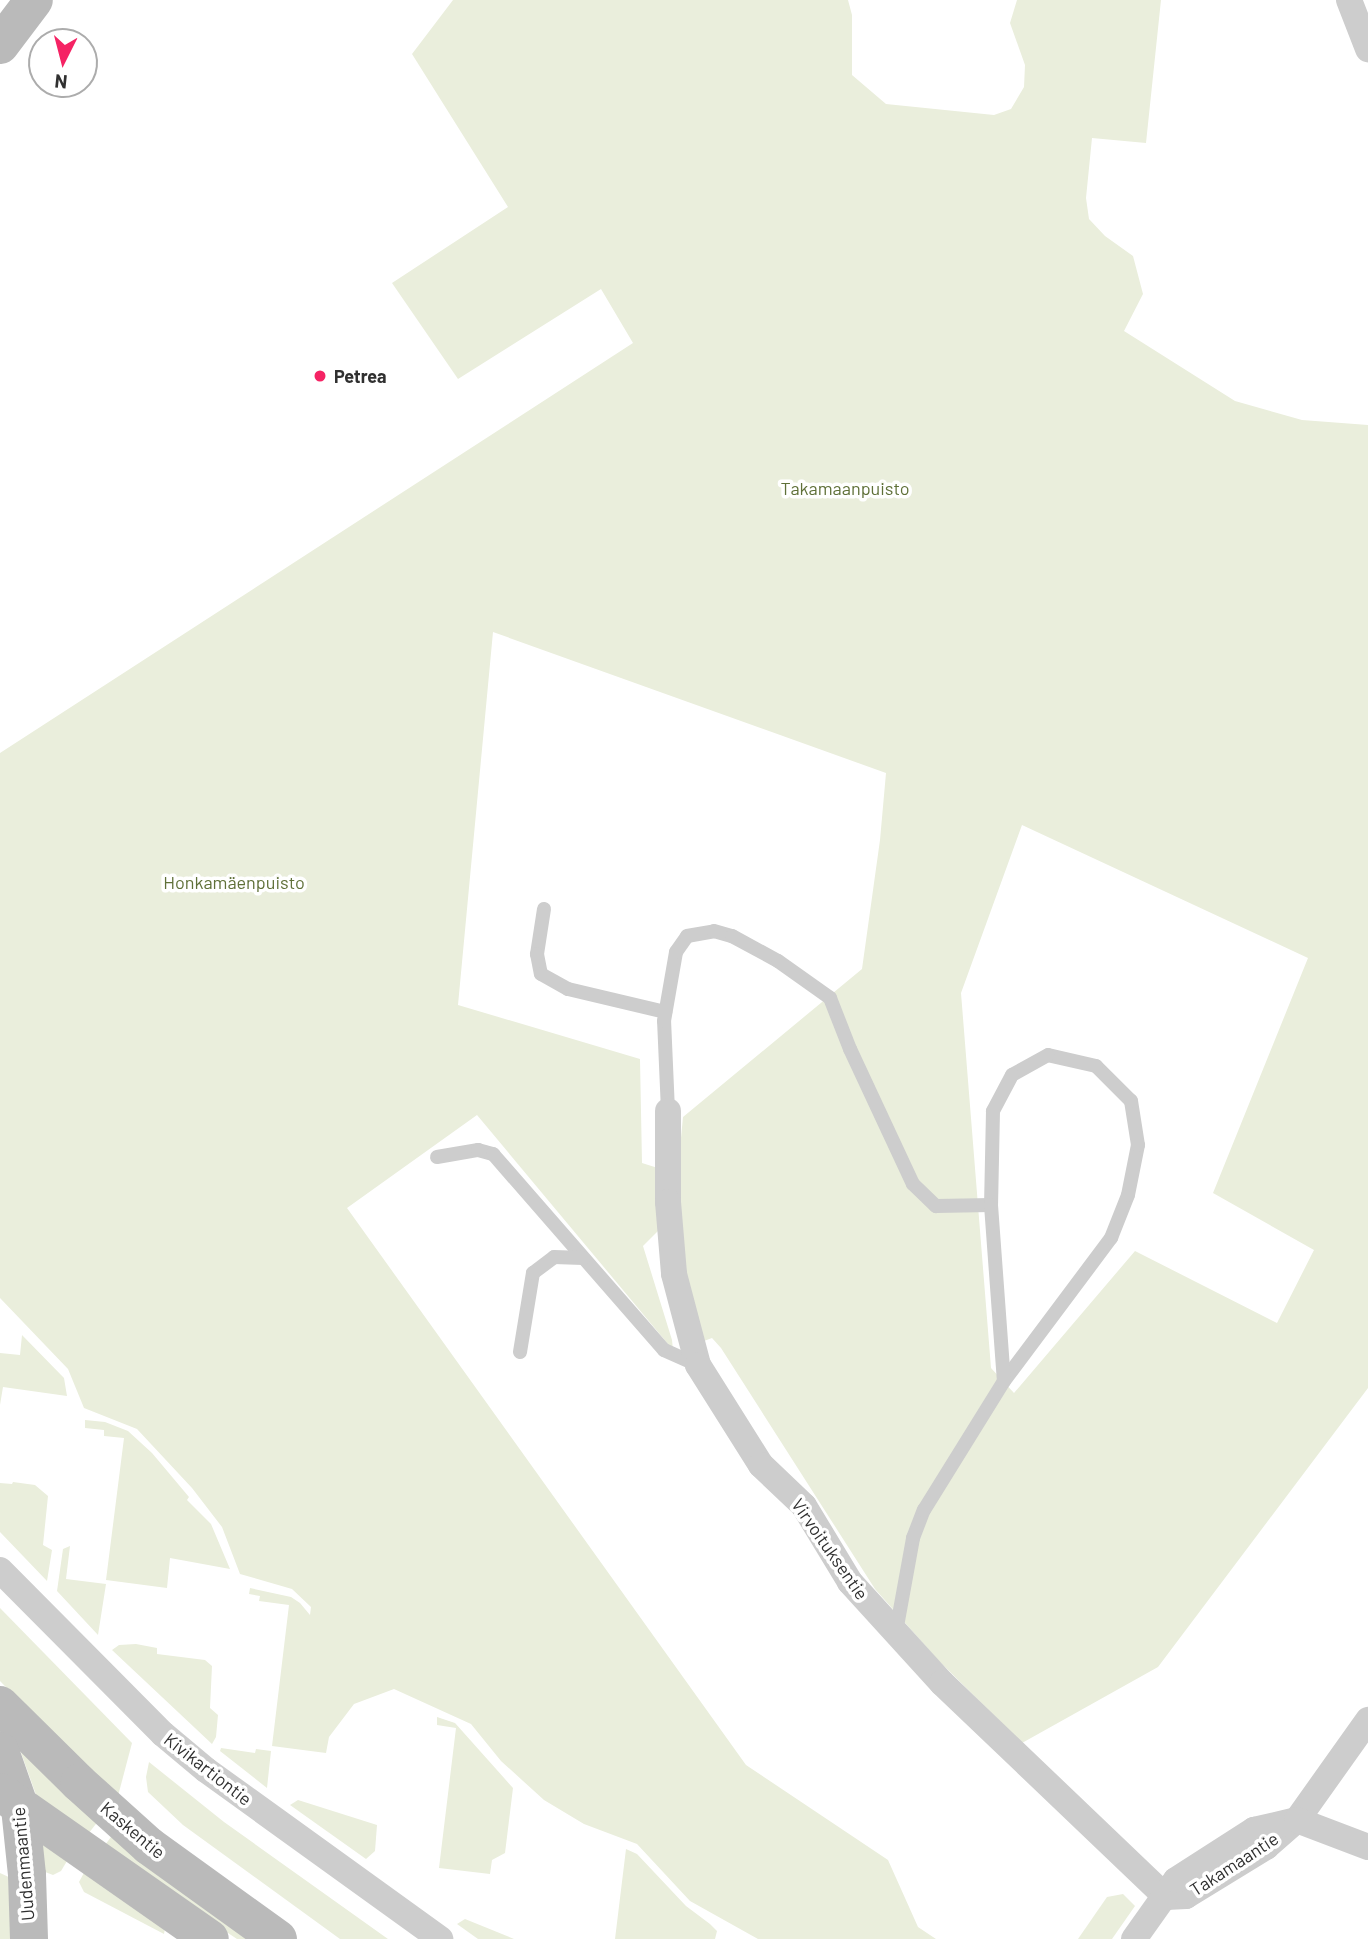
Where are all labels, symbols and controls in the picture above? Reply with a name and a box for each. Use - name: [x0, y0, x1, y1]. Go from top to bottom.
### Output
- north arrow: [28, 28, 98, 98]
- text: N: [53, 70, 68, 94]
- place label: Petrea: [334, 365, 387, 387]
- marker: Petrea: [312, 368, 328, 384]
- park label: Takamaanpuisto: [780, 477, 910, 499]
- park label: Honkamäenpuisto: [163, 871, 305, 893]
- street label: Virvoituksentie: [787, 1494, 873, 1604]
- street label: Kivikartiontie: [160, 1728, 256, 1810]
- street label: Kaskentie: [96, 1797, 170, 1863]
- street label: Uudenmaantie: [7, 1806, 39, 1922]
- street label: Takamaantie: [1186, 1827, 1282, 1901]

